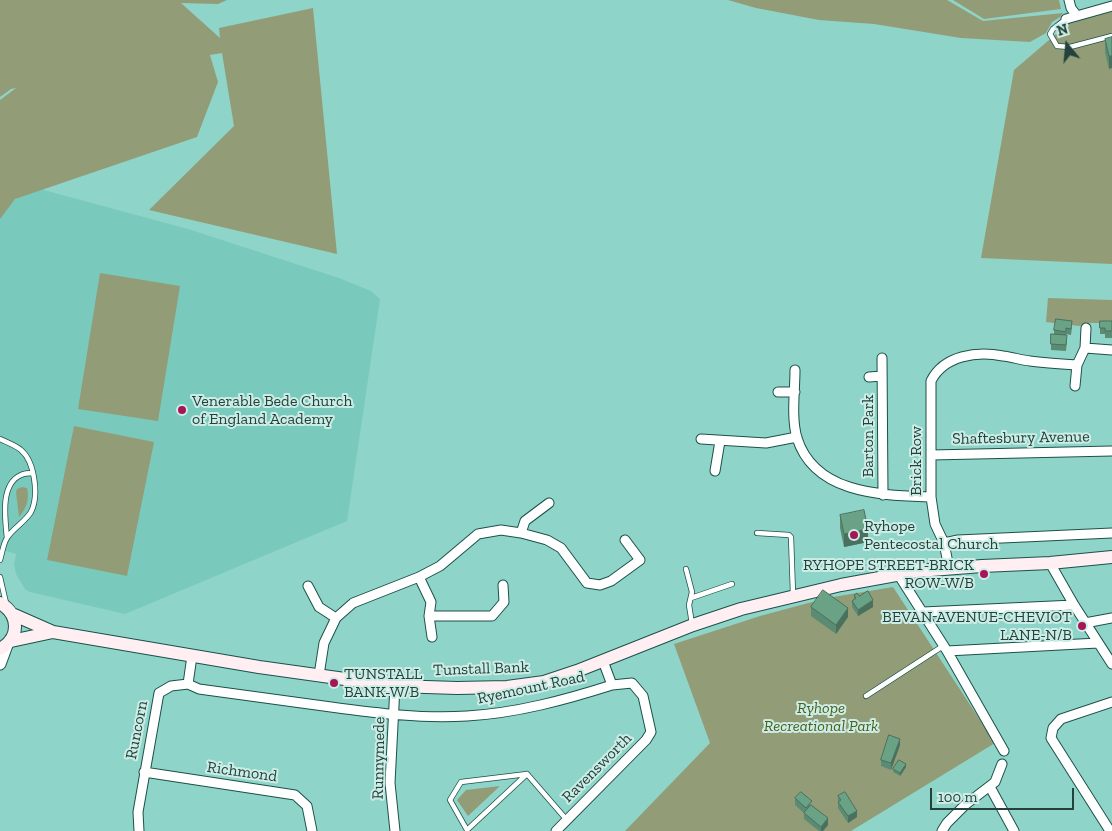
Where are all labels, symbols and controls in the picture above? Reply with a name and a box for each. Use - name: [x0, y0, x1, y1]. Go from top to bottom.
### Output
- north arrow: [1042, 20, 1092, 70]
- text: N: [1055, 20, 1070, 40]
- place label: Venerable Bede Church of England Academy: [192, 391, 352, 429]
- street label: Barton Park: [858, 395, 878, 477]
- marker: Venerable Bede Church of England Academy: [176, 404, 188, 416]
- street label: Brick Row: [906, 426, 926, 496]
- street label: Shaftesbury Avenue: [952, 427, 1090, 449]
- place label: Ryhope Pentecostal Church: [864, 516, 998, 554]
- marker: Ryhope Pentecostal Church: [848, 529, 860, 541]
- place label: RYHOPE STREET-BRICK ROW-W/B: [803, 555, 974, 593]
- marker: RYHOPE STREET-BRICK ROW-W/B: [978, 568, 990, 580]
- place label: BEVAN AVENUE-CHEVIOT LANE-N/B: [882, 607, 1072, 645]
- marker: BEVAN AVENUE-CHEVIOT LANE-N/B: [1076, 620, 1088, 632]
- street label: Tunstall Bank: [433, 658, 529, 680]
- place label: TUNSTALL BANK-W/B: [344, 664, 423, 702]
- street label: Ryemount Road: [476, 667, 586, 709]
- marker: TUNSTALL BANK-W/B: [328, 677, 340, 689]
- park label: Ryhope Recreational Park: [764, 698, 878, 736]
- street label: Runcorn: [122, 699, 152, 761]
- street label: Runnymede: [369, 717, 389, 799]
- street label: Ravensworth: [558, 729, 636, 807]
- street label: Richmond: [206, 758, 278, 786]
- scale bar: [932, 778, 1076, 810]
- text: 100 m: [938, 788, 977, 806]

